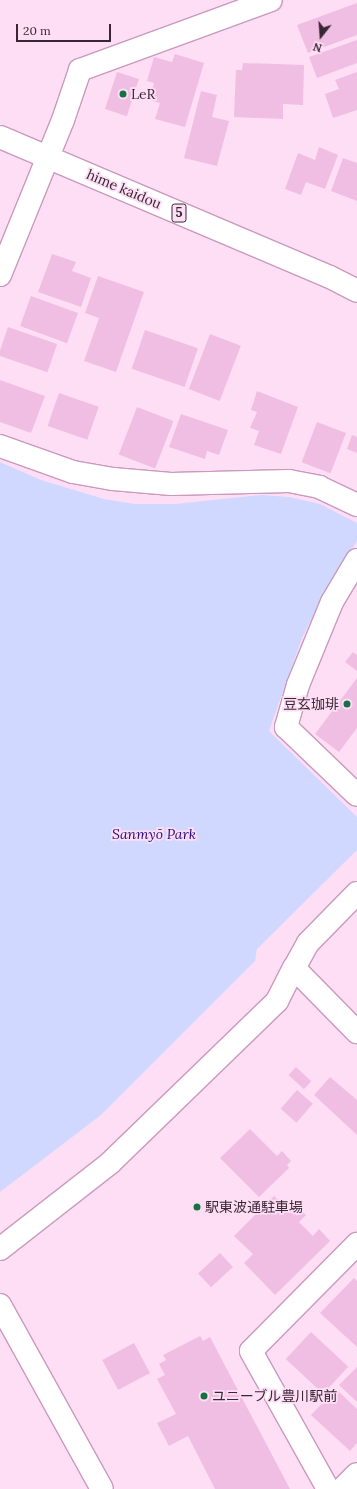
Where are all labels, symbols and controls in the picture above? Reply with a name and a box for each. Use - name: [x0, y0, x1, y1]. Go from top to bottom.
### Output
- scale bar: [18, 16, 113, 42]
- north arrow: [301, 16, 341, 56]
- text: 20 m: [23, 23, 51, 38]
- text: N: [311, 40, 324, 55]
- place label: LeR: [131, 86, 155, 102]
- marker: LeR: [118, 89, 128, 99]
- street label: hime kaidou: [84, 166, 164, 212]
- road number: 5: [171, 202, 187, 224]
- place label: 豆玄珈琲: [283, 696, 339, 712]
- marker: 豆玄珈琲: [342, 699, 352, 709]
- park label: Sanmyō Park: [112, 826, 196, 842]
- place label: 駅東波通駐車場: [205, 1199, 303, 1215]
- marker: 駅東波通駐車場: [192, 1202, 202, 1212]
- place label: ユニーブル豊川駅前: [212, 1388, 338, 1404]
- marker: ユニーブル豊川駅前: [199, 1391, 209, 1401]

